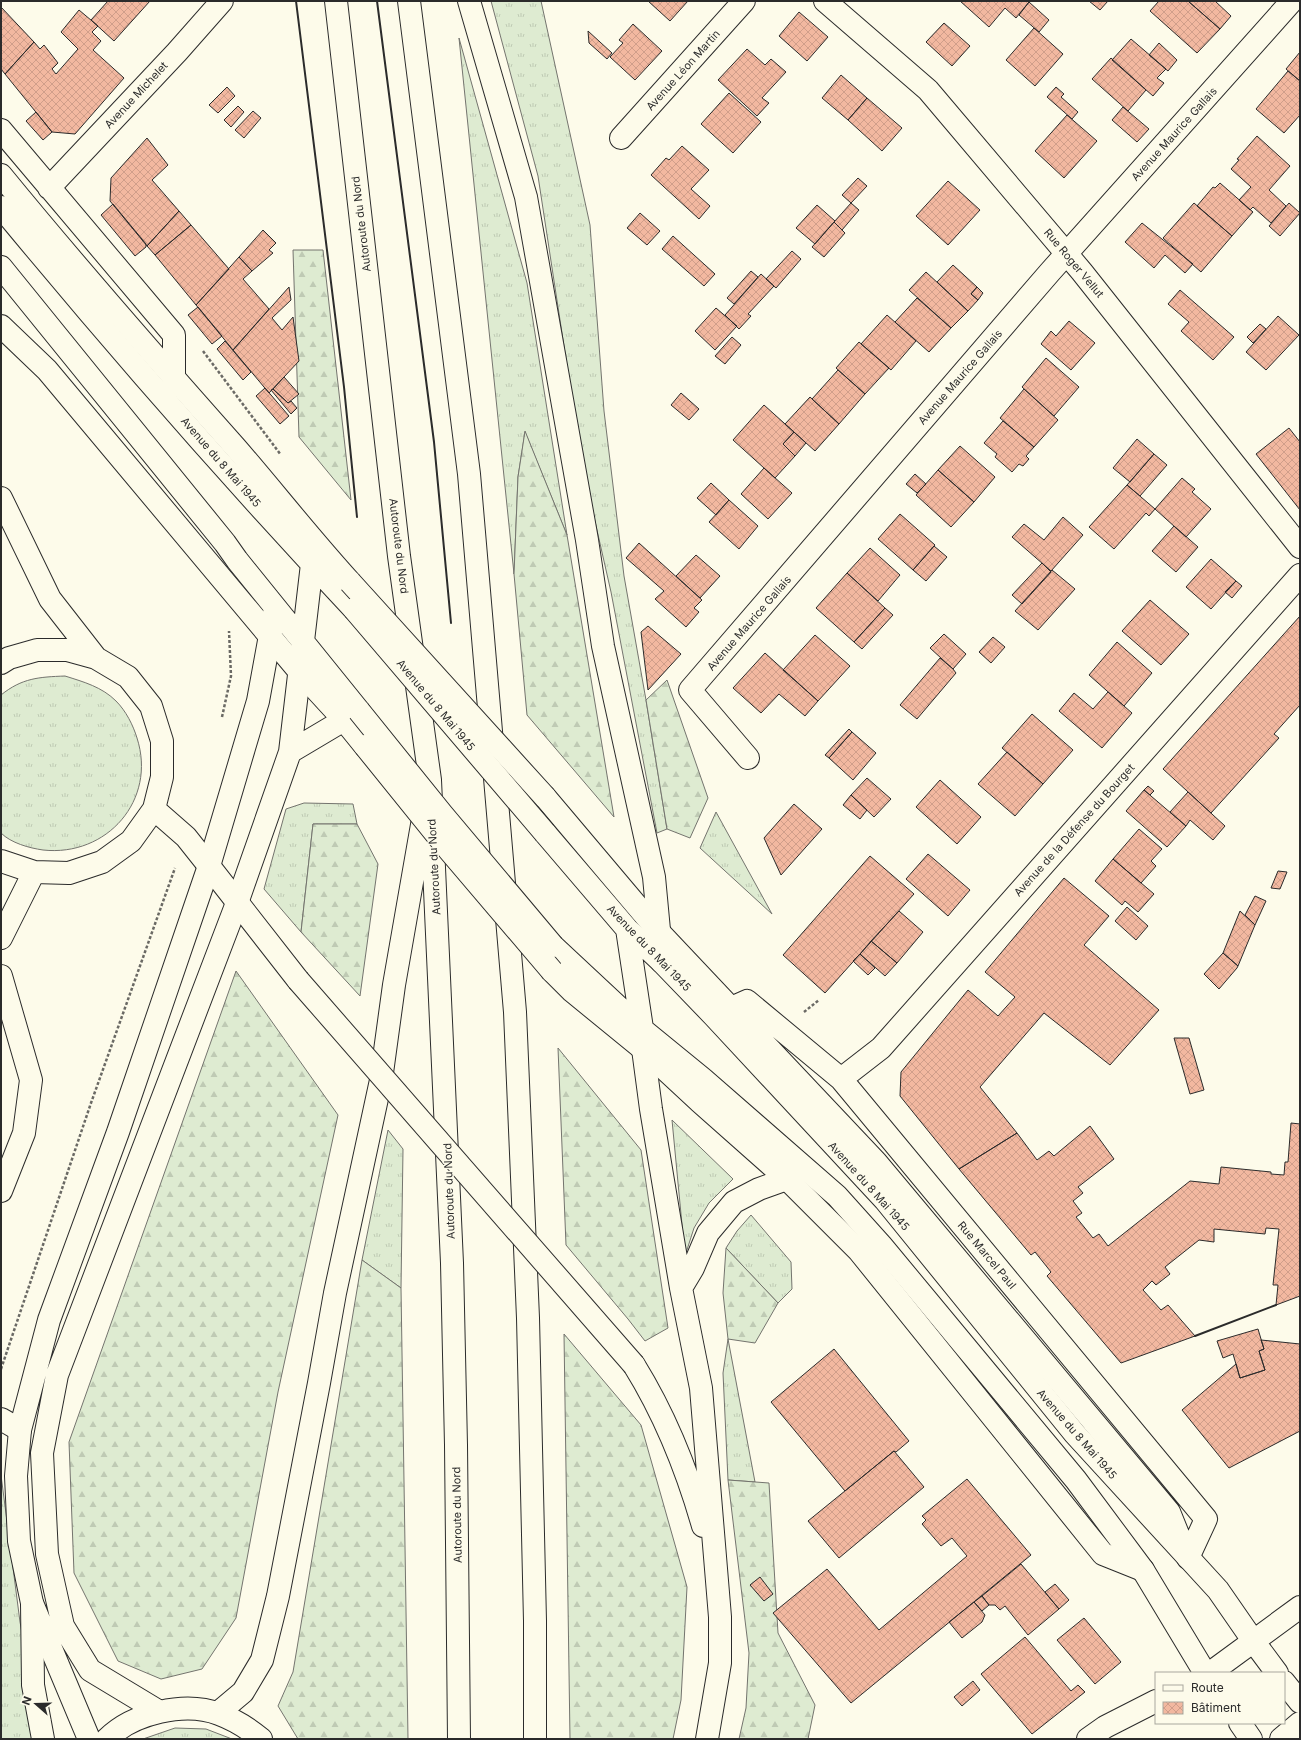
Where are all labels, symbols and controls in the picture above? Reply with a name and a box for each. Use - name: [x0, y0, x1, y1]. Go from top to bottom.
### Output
- street label: Avenue Léon Martin: [643, 27, 723, 113]
- street label: Avenue Michelet: [101, 58, 171, 131]
- street label: Avenue Maurice Gallais: [1128, 84, 1220, 184]
- street label: Autoroute du Nord: [348, 175, 374, 273]
- street label: Rue Roger Vellut: [1041, 226, 1107, 301]
- street label: Avenue Maurice Gallais: [915, 326, 1005, 427]
- street label: Avenue du 8 Mai 1945: [178, 414, 264, 510]
- street label: Autoroute du Nord: [386, 497, 412, 595]
- street label: Avenue Maurice Gallais: [704, 572, 794, 673]
- street label: Avenue du 8 Mai 1945: [394, 656, 478, 754]
- street label: Avenue de la Défense du Bourget: [1011, 761, 1138, 899]
- street label: Autoroute du Nord: [424, 819, 444, 915]
- street label: Avenue du 8 Mai 1945: [604, 902, 694, 994]
- street label: Avenue du 8 Mai 1945: [825, 1139, 913, 1234]
- street label: Autoroute du Nord: [440, 1143, 458, 1239]
- street label: Rue Marcel Paul: [955, 1218, 1019, 1292]
- street label: Avenue du 8 Mai 1945: [1034, 1386, 1120, 1482]
- street label: Autoroute du Nord: [449, 1467, 465, 1563]
- legend: [1155, 1672, 1285, 1724]
- text: Route: [1191, 1680, 1224, 1695]
- north arrow: [16, 1684, 56, 1724]
- text: N: [19, 1694, 35, 1707]
- text: Bâtiment: [1191, 1700, 1241, 1715]

